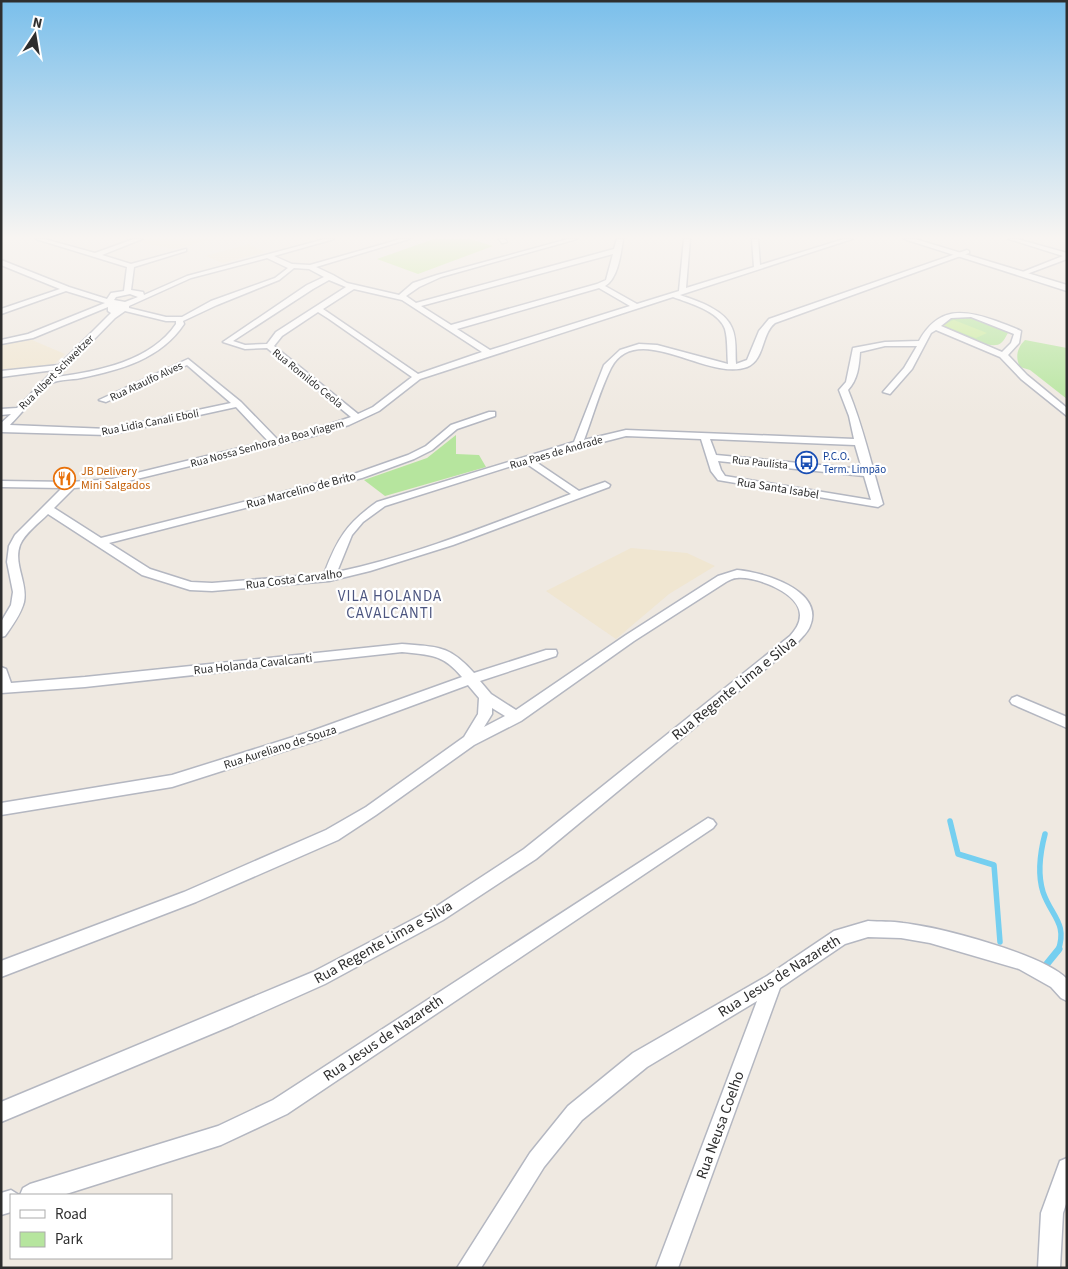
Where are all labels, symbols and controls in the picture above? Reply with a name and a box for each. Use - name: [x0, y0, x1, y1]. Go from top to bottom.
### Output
- north arrow: [10, 10, 60, 60]
- text: N: [31, 13, 44, 34]
- street label: Rua Albert Schweitzer: [16, 331, 97, 413]
- street label: Rua Romildo Ceola: [269, 345, 346, 412]
- street label: Rua Ataulfo Alves: [107, 358, 185, 405]
- street label: Rua Lidia Canali Eboli: [100, 406, 200, 439]
- street label: Rua Nossa Senhora da Boa Viagem: [189, 416, 346, 471]
- street label: Rua Paes de Andrade: [508, 432, 605, 473]
- place label: P.C.O. Term. Limpão: [823, 449, 886, 477]
- bus stop icon: P.C.O. Term. Limpão: [795, 450, 819, 474]
- street label: Rua Paulista: [731, 452, 789, 473]
- place label: JB Delivery Mini Salgados: [81, 463, 150, 494]
- restaurant icon: JB Delivery Mini Salgados: [53, 466, 77, 490]
- street label: Rua Marcelino de Brito: [244, 468, 358, 513]
- street label: Rua Santa Isabel: [736, 474, 820, 503]
- street label: Rua Costa Carvalho: [245, 565, 343, 594]
- district label: VILA HOLANDA CAVALCANTI: [338, 586, 442, 624]
- street label: Rua Regente Lima e Silva: [667, 631, 801, 745]
- street label: Rua Holanda Cavalcanti: [193, 650, 313, 679]
- street label: Rua Aureliano de Souza: [222, 721, 339, 774]
- street label: Rua Regente Lima e Silva: [310, 896, 456, 989]
- street label: Rua Jesus de Nazareth: [714, 930, 845, 1023]
- street label: Rua Jesus de Nazareth: [319, 990, 448, 1086]
- street label: Rua Neusa Coelho: [691, 1068, 750, 1182]
- legend: [10, 1194, 172, 1259]
- text: Road: [55, 1204, 87, 1225]
- text: Park: [55, 1229, 84, 1250]

